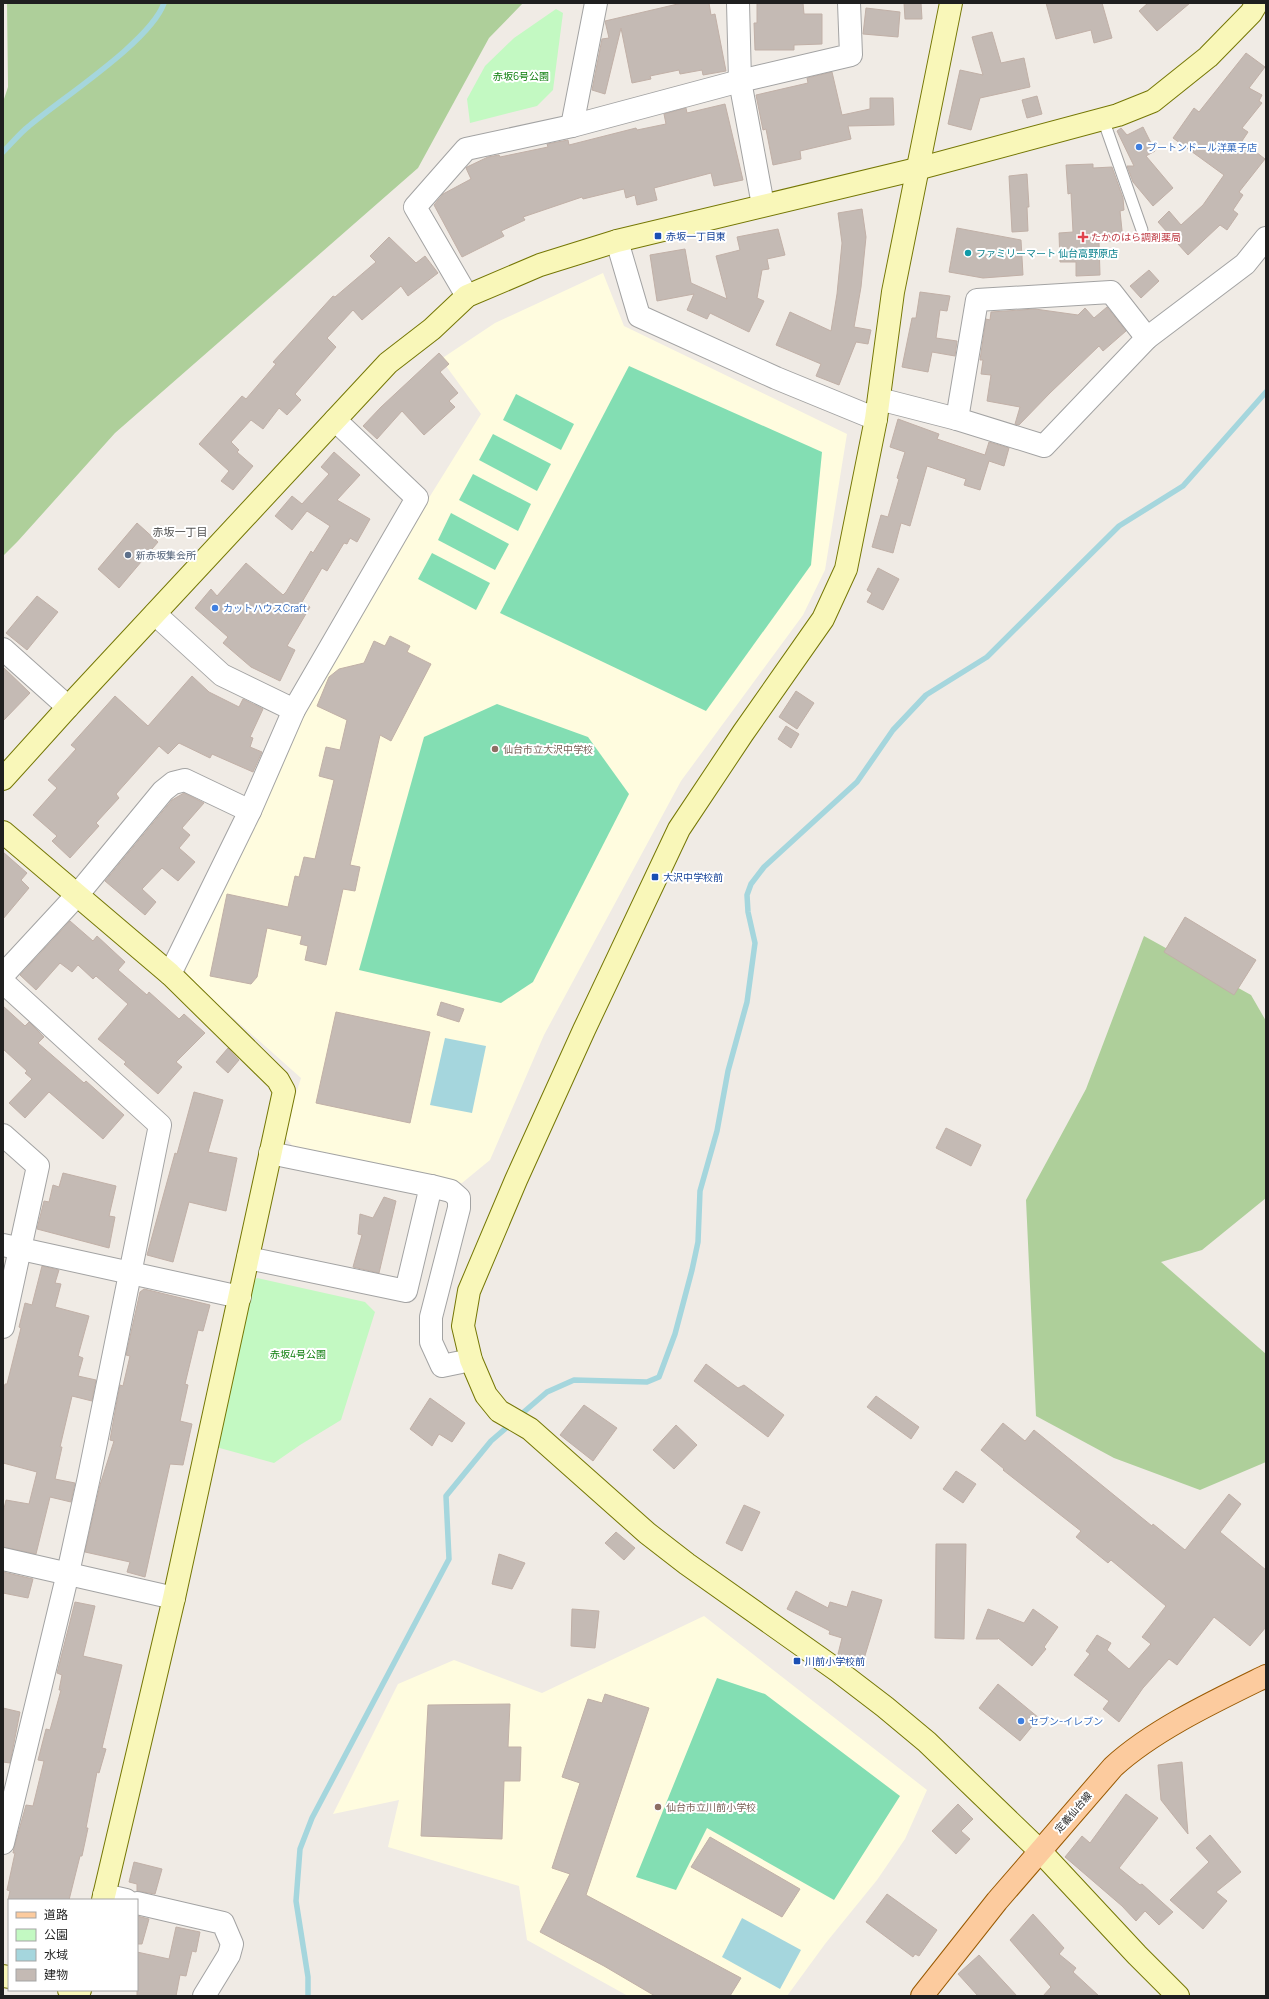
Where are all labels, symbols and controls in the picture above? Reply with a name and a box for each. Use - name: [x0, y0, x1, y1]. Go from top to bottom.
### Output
- park label: 赤坂6号公園: [493, 69, 549, 83]
- place label: ブートンドール洋菓子店: [1147, 140, 1257, 154]
- marker: ブートンドール洋菓子店: [1134, 142, 1144, 152]
- place label: 赤坂一丁目東: [666, 229, 726, 243]
- place label: たかのはら調剤薬局: [1091, 230, 1181, 244]
- marker: 赤坂一丁目東: [653, 231, 663, 241]
- marker: たかのはら調剤薬局: [1078, 232, 1088, 242]
- place label: ファミリーマート 仙台高野原店: [976, 246, 1118, 260]
- marker: ファミリーマート 仙台高野原店: [963, 248, 973, 258]
- district label: 赤坂一丁目: [153, 524, 208, 539]
- place label: 新赤坂集会所: [136, 548, 196, 562]
- marker: 新赤坂集会所: [123, 550, 133, 560]
- place label: カットハウスCraft: [223, 601, 307, 615]
- marker: カットハウスCraft: [210, 603, 220, 613]
- place label: 仙台市立大沢中学校: [503, 742, 593, 756]
- marker: 仙台市立大沢中学校: [490, 744, 500, 754]
- place label: 大沢中学校前: [663, 870, 723, 884]
- marker: 大沢中学校前: [650, 872, 660, 882]
- park label: 赤坂4号公園: [270, 1347, 326, 1361]
- place label: 川前小学校前: [805, 1654, 865, 1668]
- marker: 川前小学校前: [792, 1656, 802, 1666]
- place label: セブン-イレブン: [1029, 1714, 1103, 1728]
- marker: セブン-イレブン: [1016, 1716, 1026, 1726]
- street label: 定義仙台線: [1051, 1789, 1095, 1835]
- place label: 仙台市立川前小学校: [666, 1800, 756, 1814]
- marker: 仙台市立川前小学校: [653, 1802, 663, 1812]
- legend: [8, 1899, 138, 1991]
- text: 道路: [44, 1906, 68, 1923]
- text: 公園: [44, 1926, 68, 1943]
- text: 水域: [44, 1946, 68, 1963]
- text: 建物: [44, 1966, 68, 1983]

